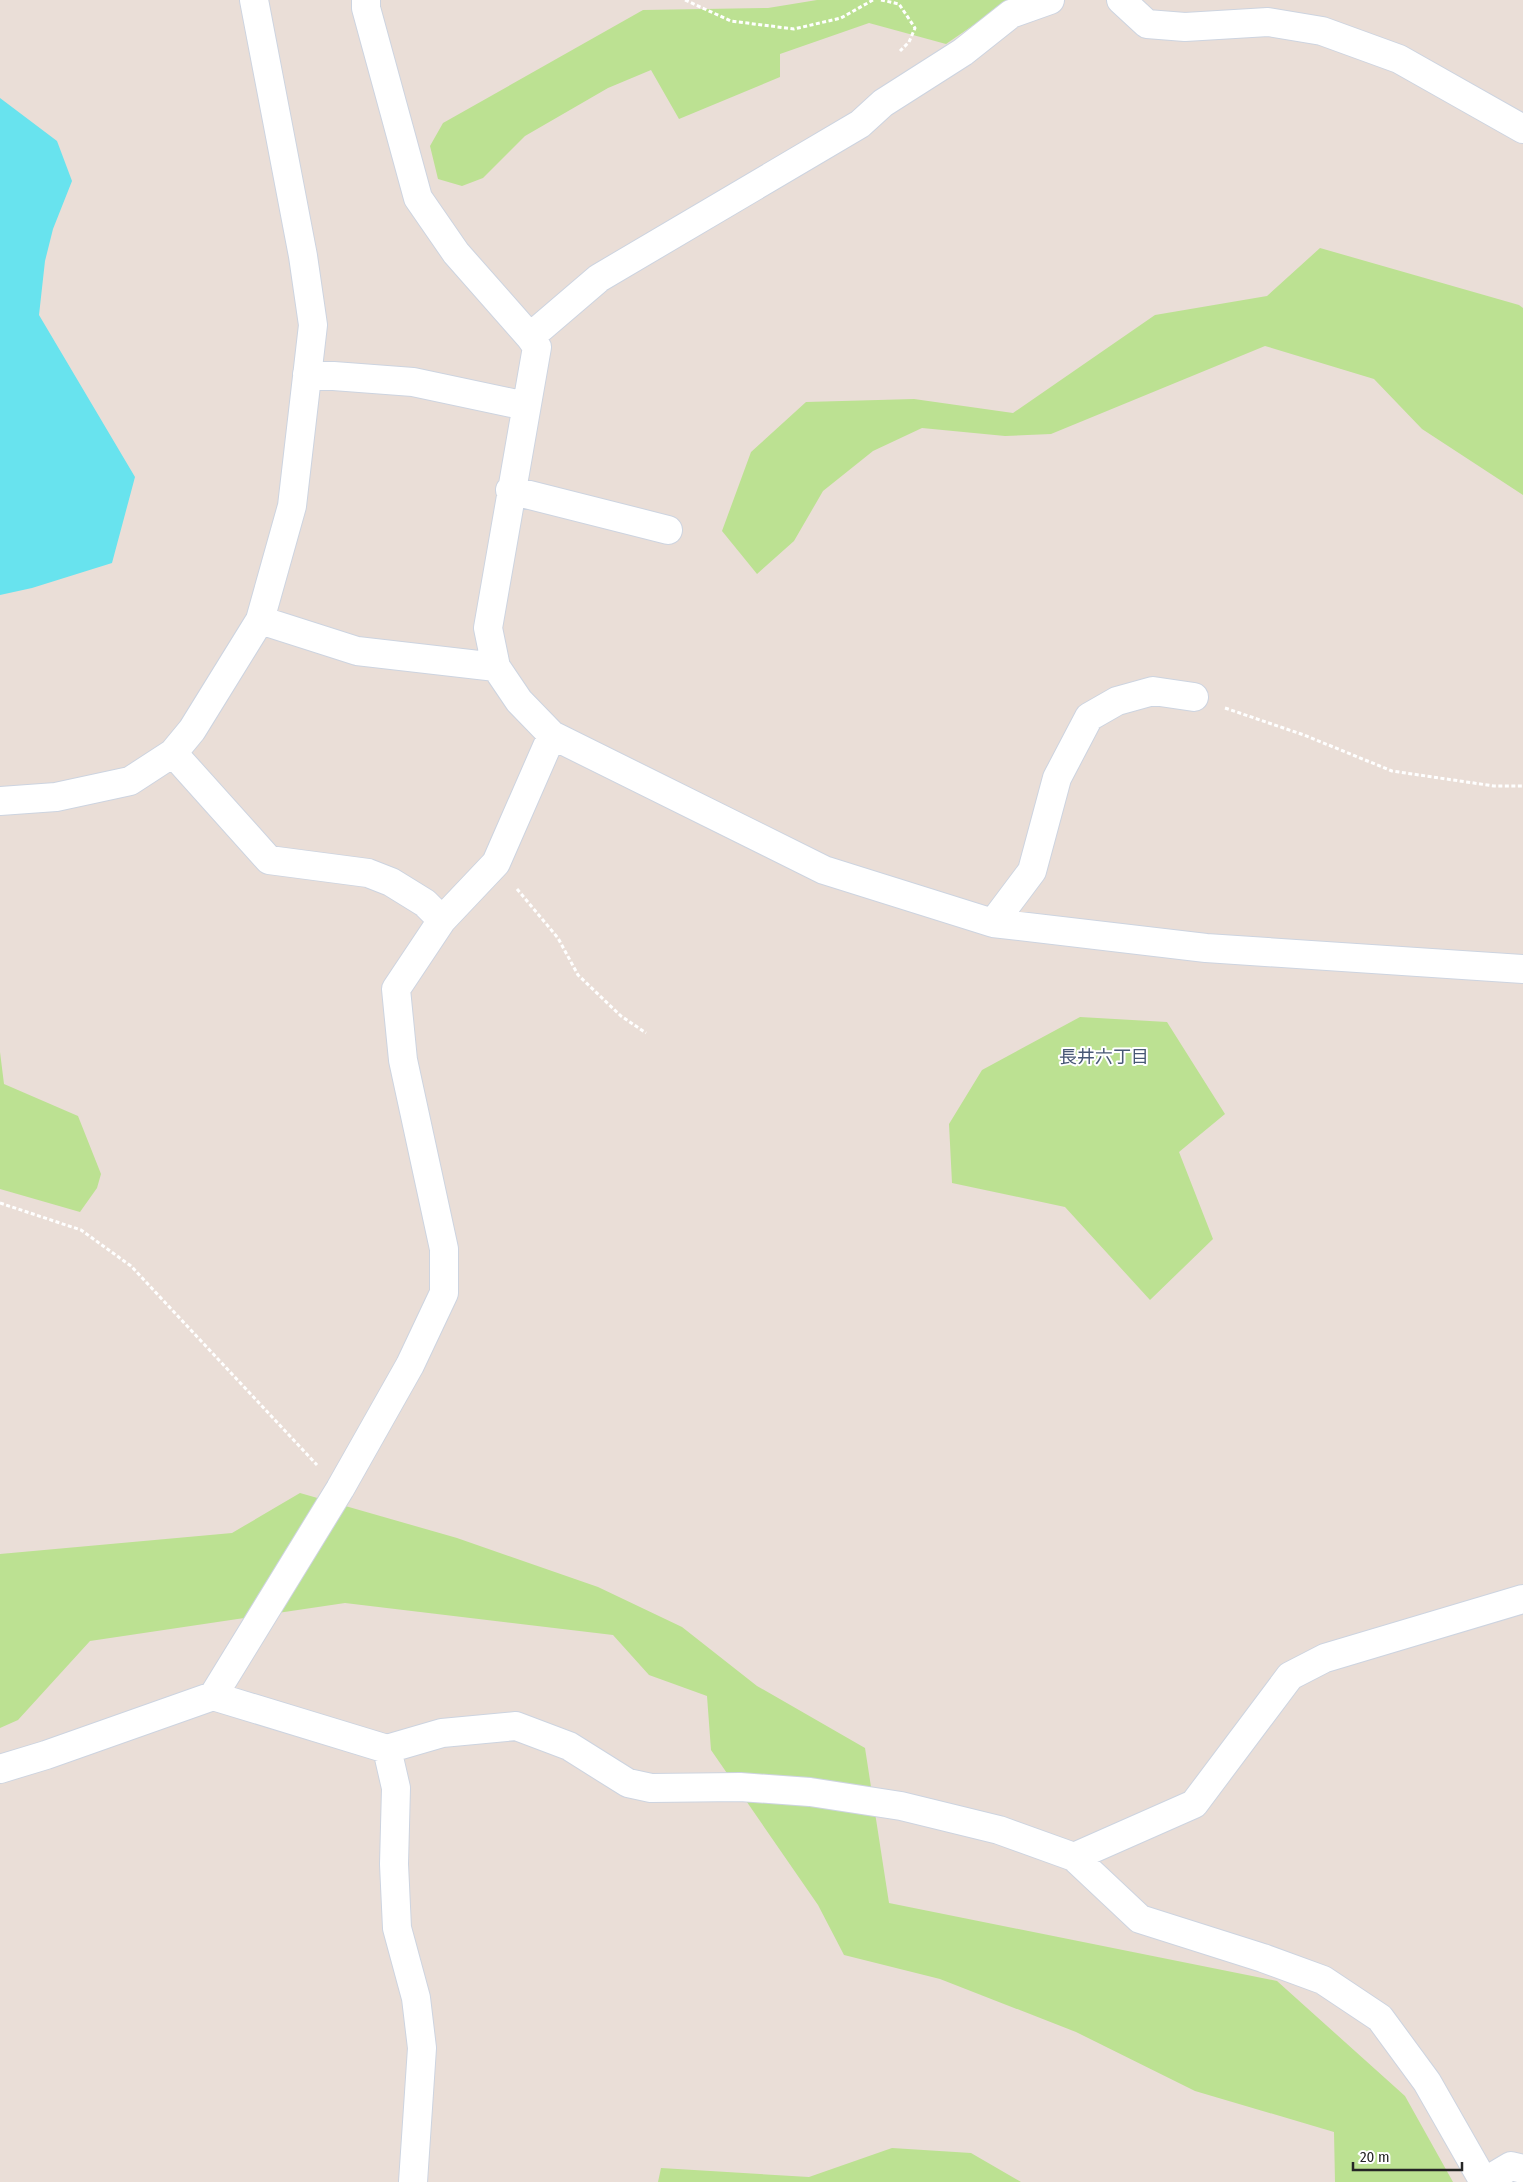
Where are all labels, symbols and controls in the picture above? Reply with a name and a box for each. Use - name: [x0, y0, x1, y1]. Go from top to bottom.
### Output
- district label: 長井六丁目: [1059, 1046, 1149, 1068]
- scale bar: [1353, 2140, 1462, 2172]
- text: 20 m: [1360, 2148, 1390, 2166]

